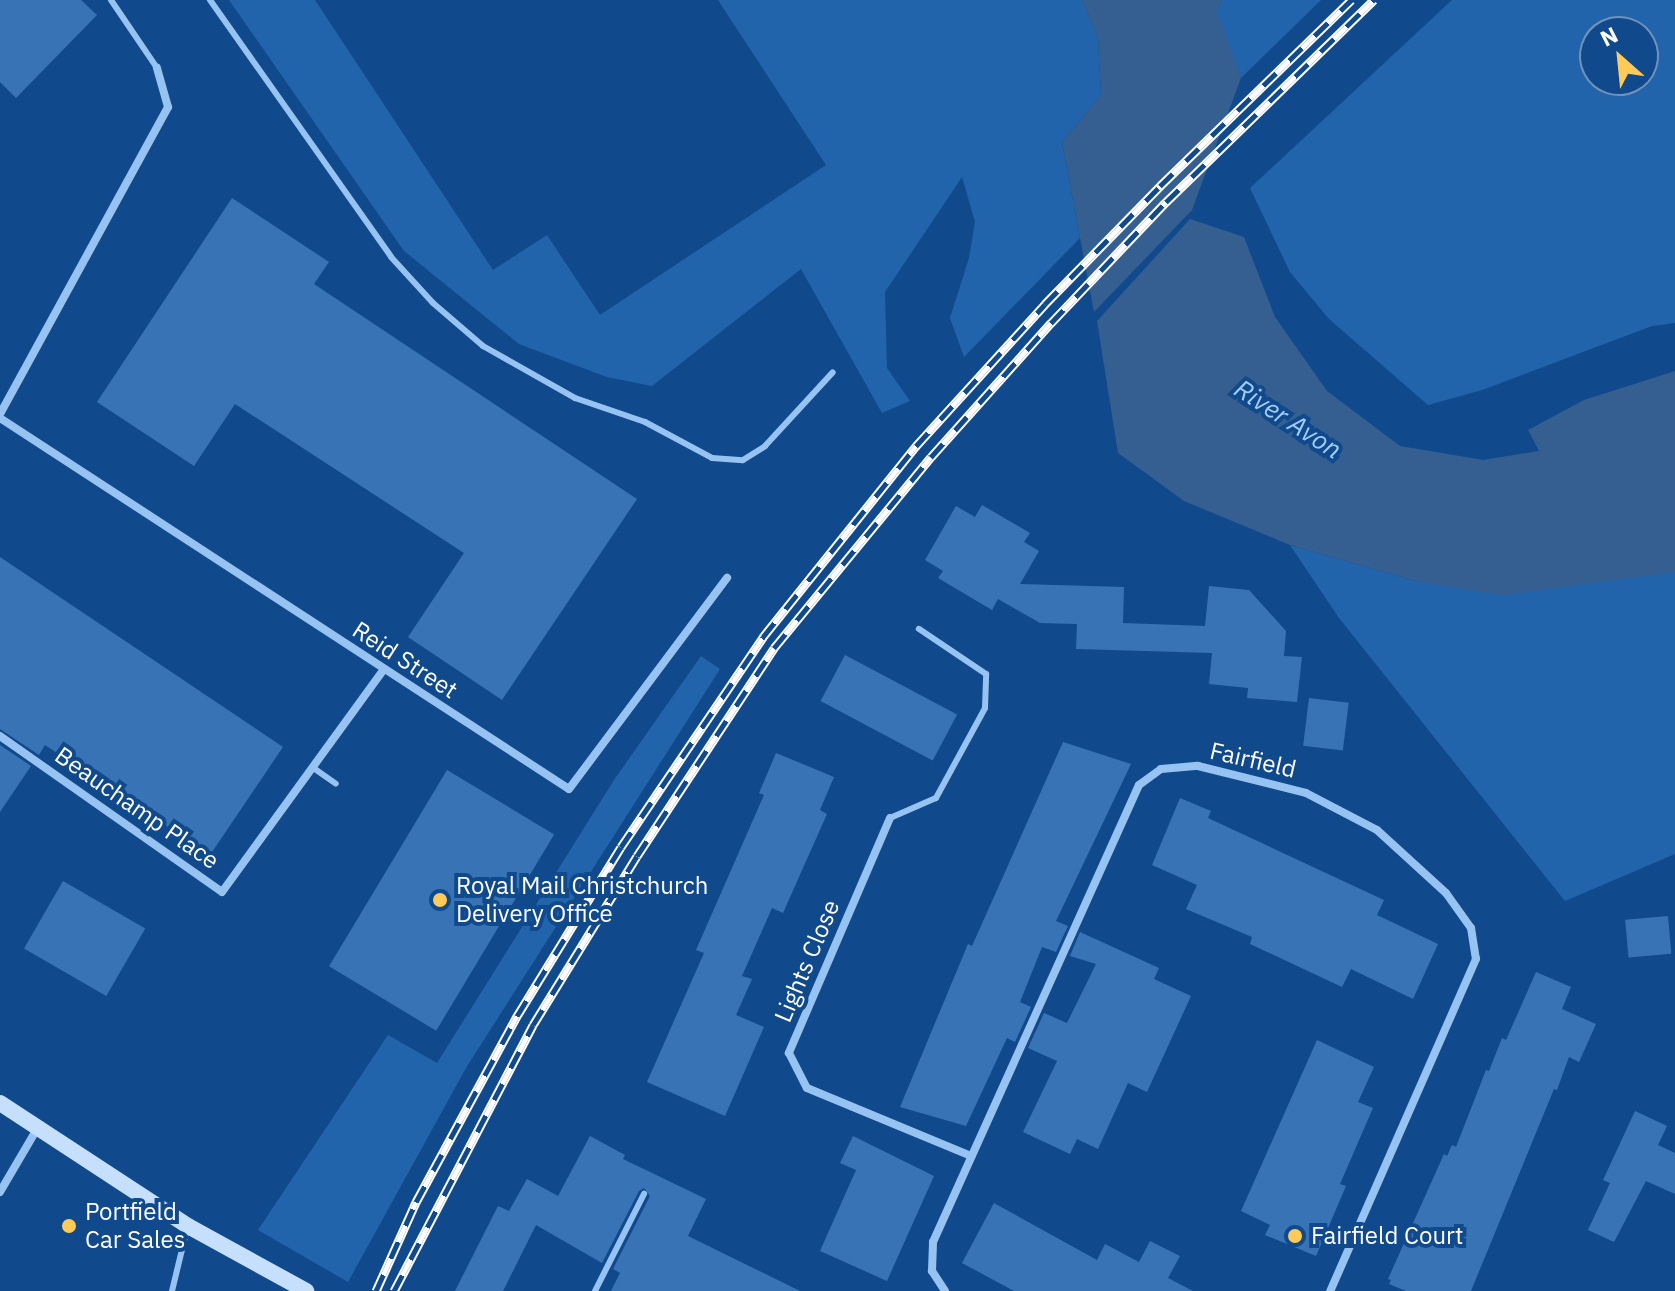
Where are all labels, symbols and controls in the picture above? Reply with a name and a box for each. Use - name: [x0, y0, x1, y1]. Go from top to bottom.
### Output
- north arrow: [1579, 16, 1659, 96]
- text: N: [1595, 19, 1622, 52]
- water label: River Avon: [1229, 373, 1347, 465]
- street label: Reid Street: [347, 615, 463, 705]
- street label: Fairfield: [1207, 736, 1299, 784]
- street label: Beauchamp Place: [50, 741, 224, 875]
- place label: Royal Mail Christchurch Delivery Office: [456, 872, 708, 928]
- marker: Royal Mail Christchurch Delivery Office: [431, 891, 449, 909]
- street label: Lights Close: [768, 896, 846, 1026]
- place label: Portfield Car Sales: [85, 1198, 185, 1254]
- marker: Portfield Car Sales: [60, 1217, 78, 1235]
- place label: Fairfield Court: [1311, 1222, 1463, 1250]
- marker: Fairfield Court: [1286, 1227, 1304, 1245]

